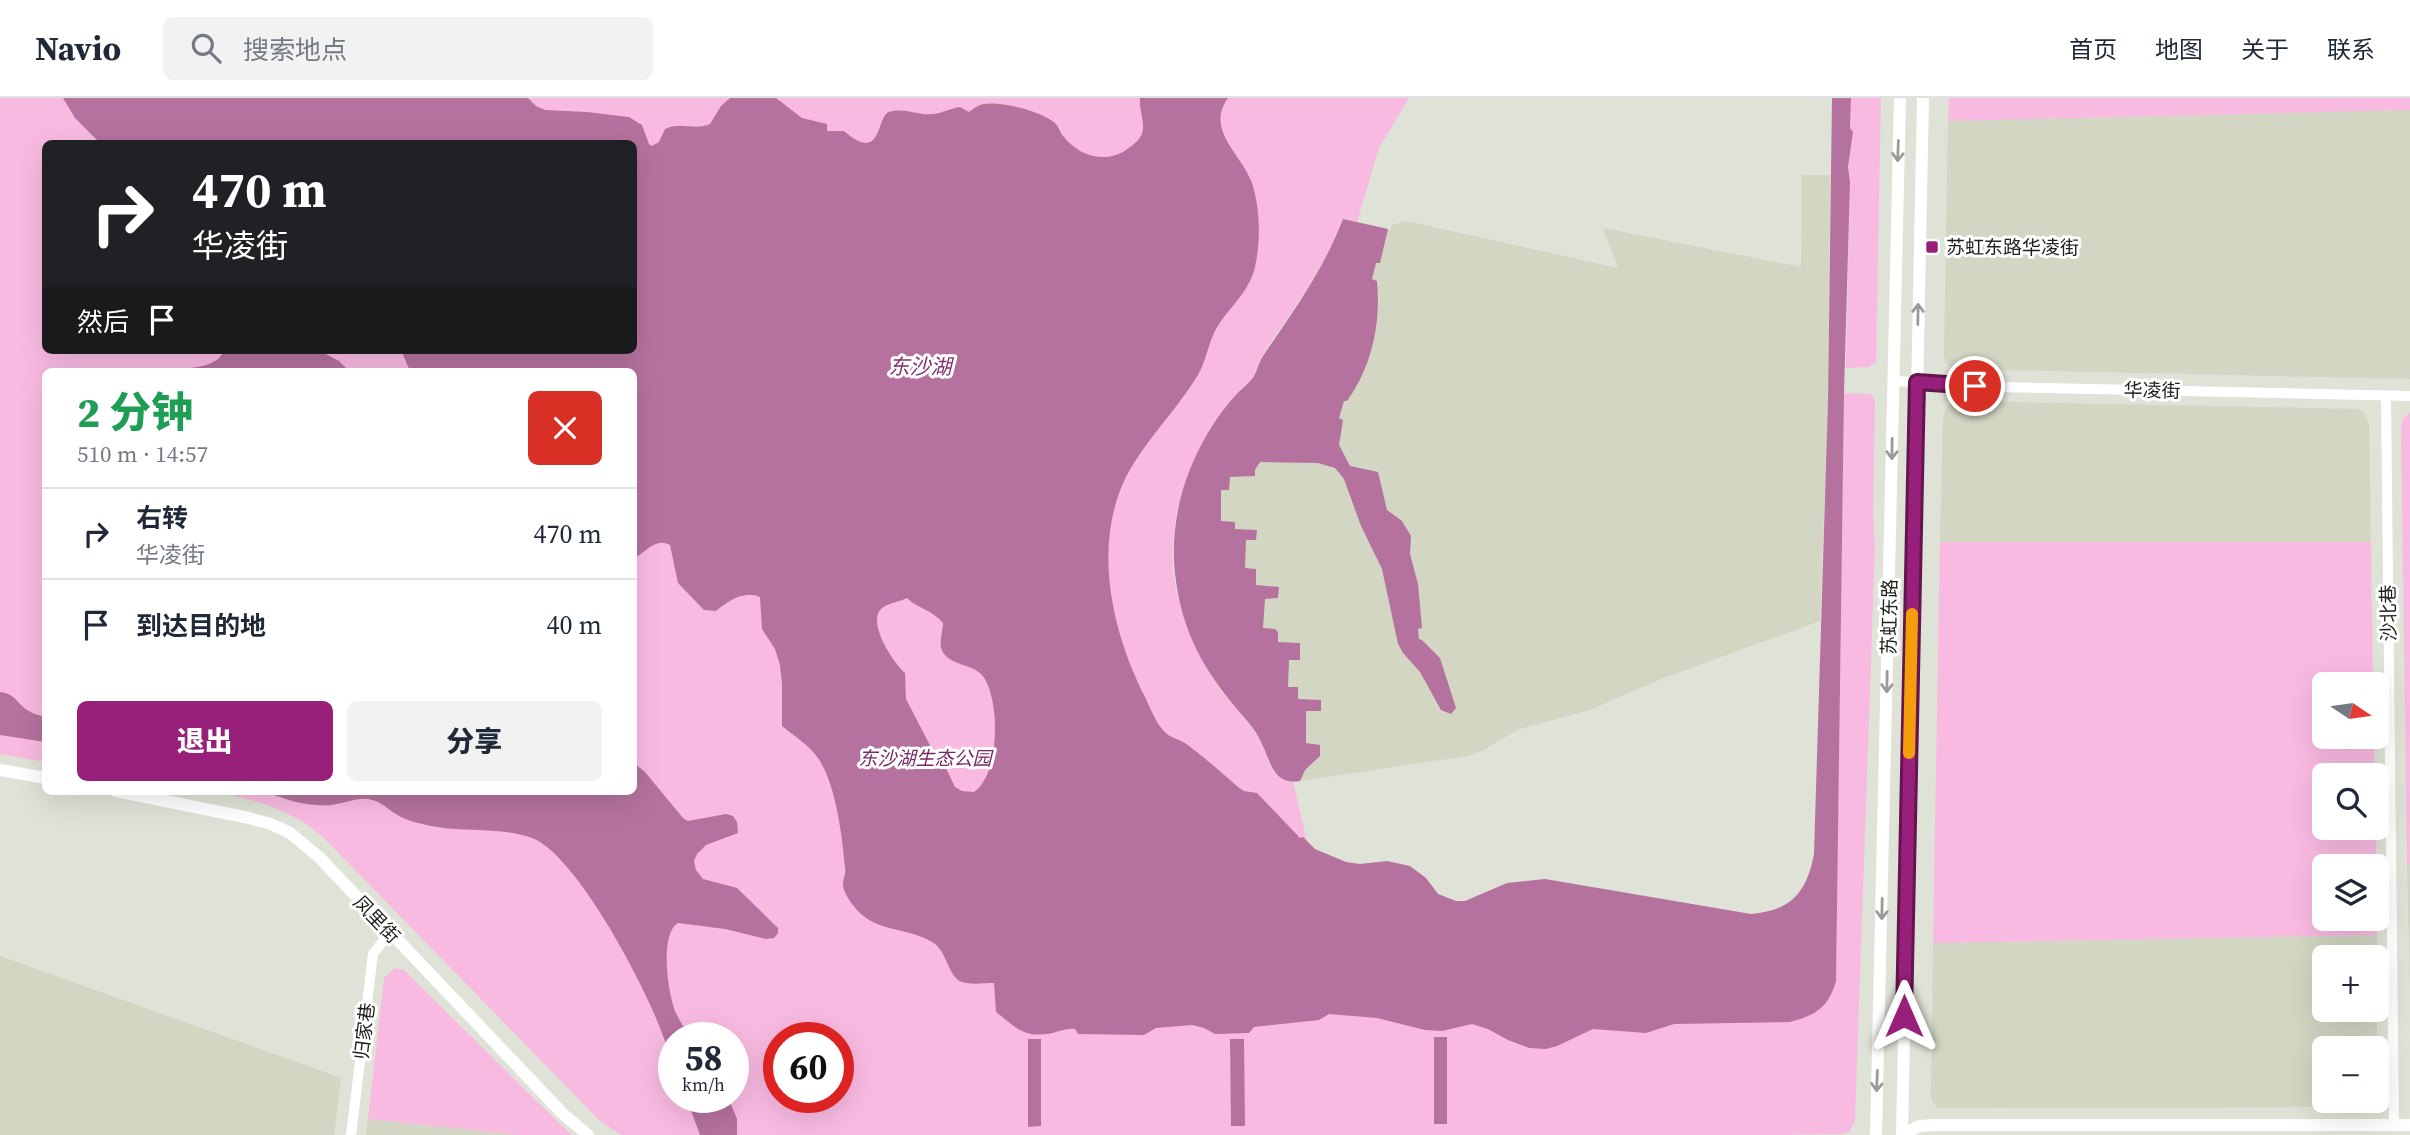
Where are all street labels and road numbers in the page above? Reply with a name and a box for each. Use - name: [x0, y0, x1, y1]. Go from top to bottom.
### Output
- street label: 华凌街: [2123, 377, 2181, 403]
- street label: 苏虹东路: [1875, 579, 1903, 655]
- street label: 沙北巷: [2375, 584, 2401, 642]
- street label: 凤里街: [348, 889, 406, 949]
- street label: 归家巷: [348, 1001, 380, 1061]

